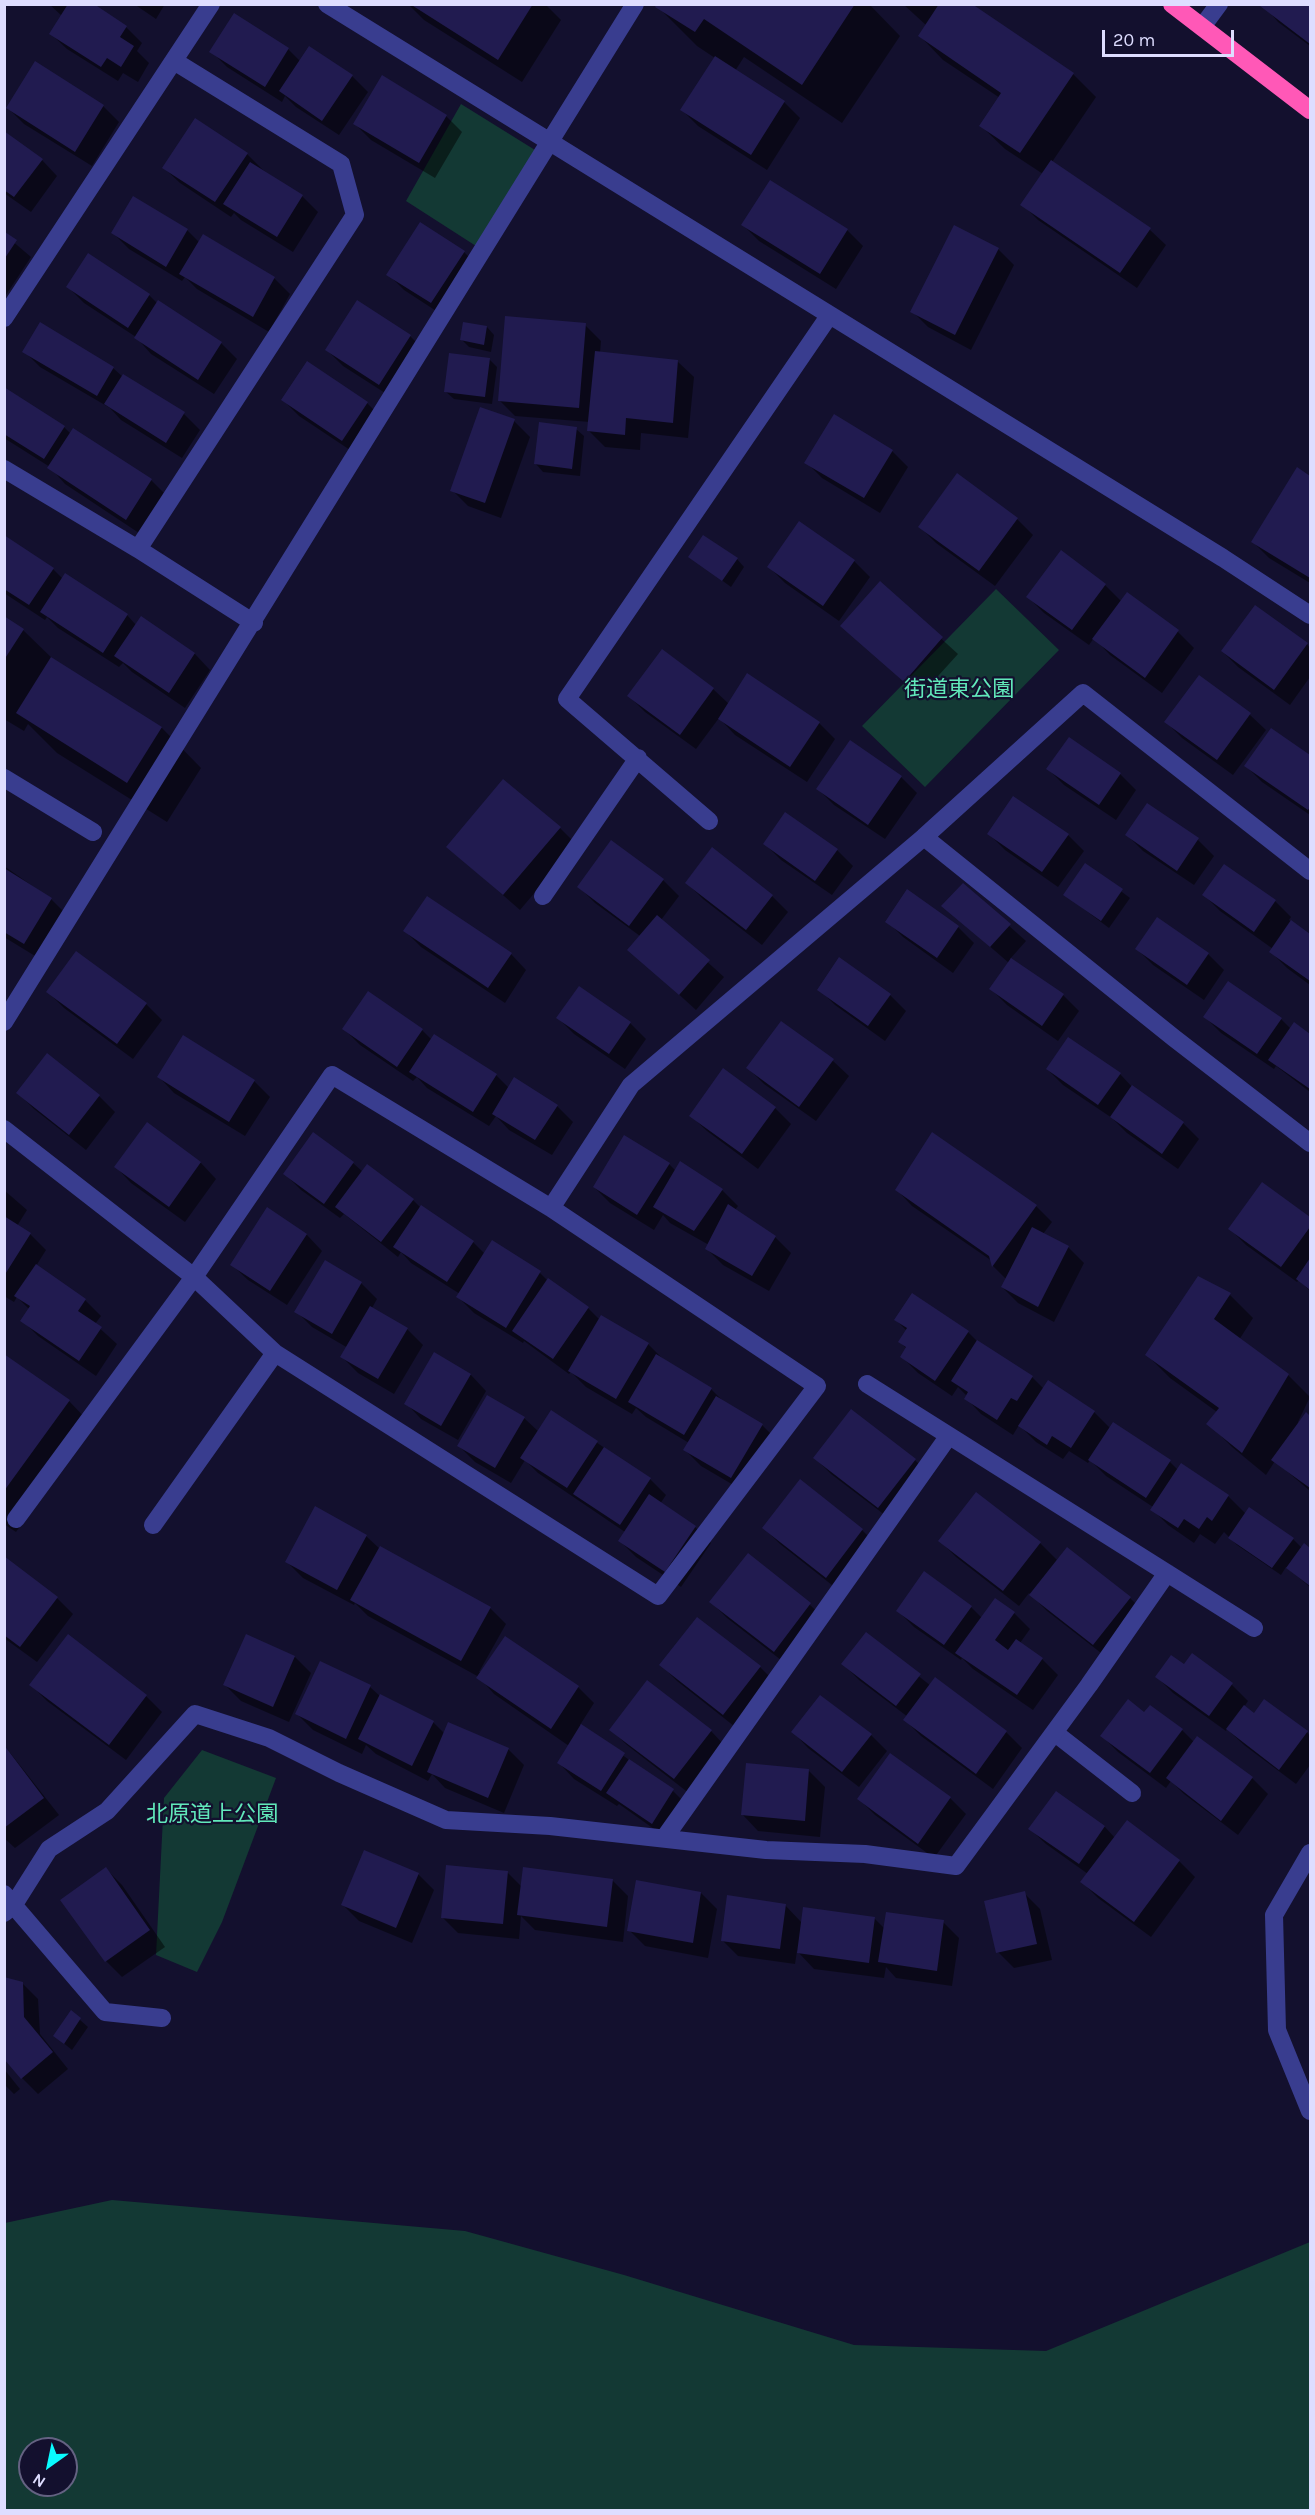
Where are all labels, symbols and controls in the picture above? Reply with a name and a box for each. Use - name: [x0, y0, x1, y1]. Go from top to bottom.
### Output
- scale bar: [1105, 18, 1237, 56]
- text: 20 m: [1113, 29, 1155, 51]
- park label: 街道東公園: [904, 677, 1014, 703]
- park label: 北原道上公園: [146, 1802, 278, 1828]
- north arrow: [18, 2437, 78, 2497]
- text: N: [29, 2470, 49, 2492]

